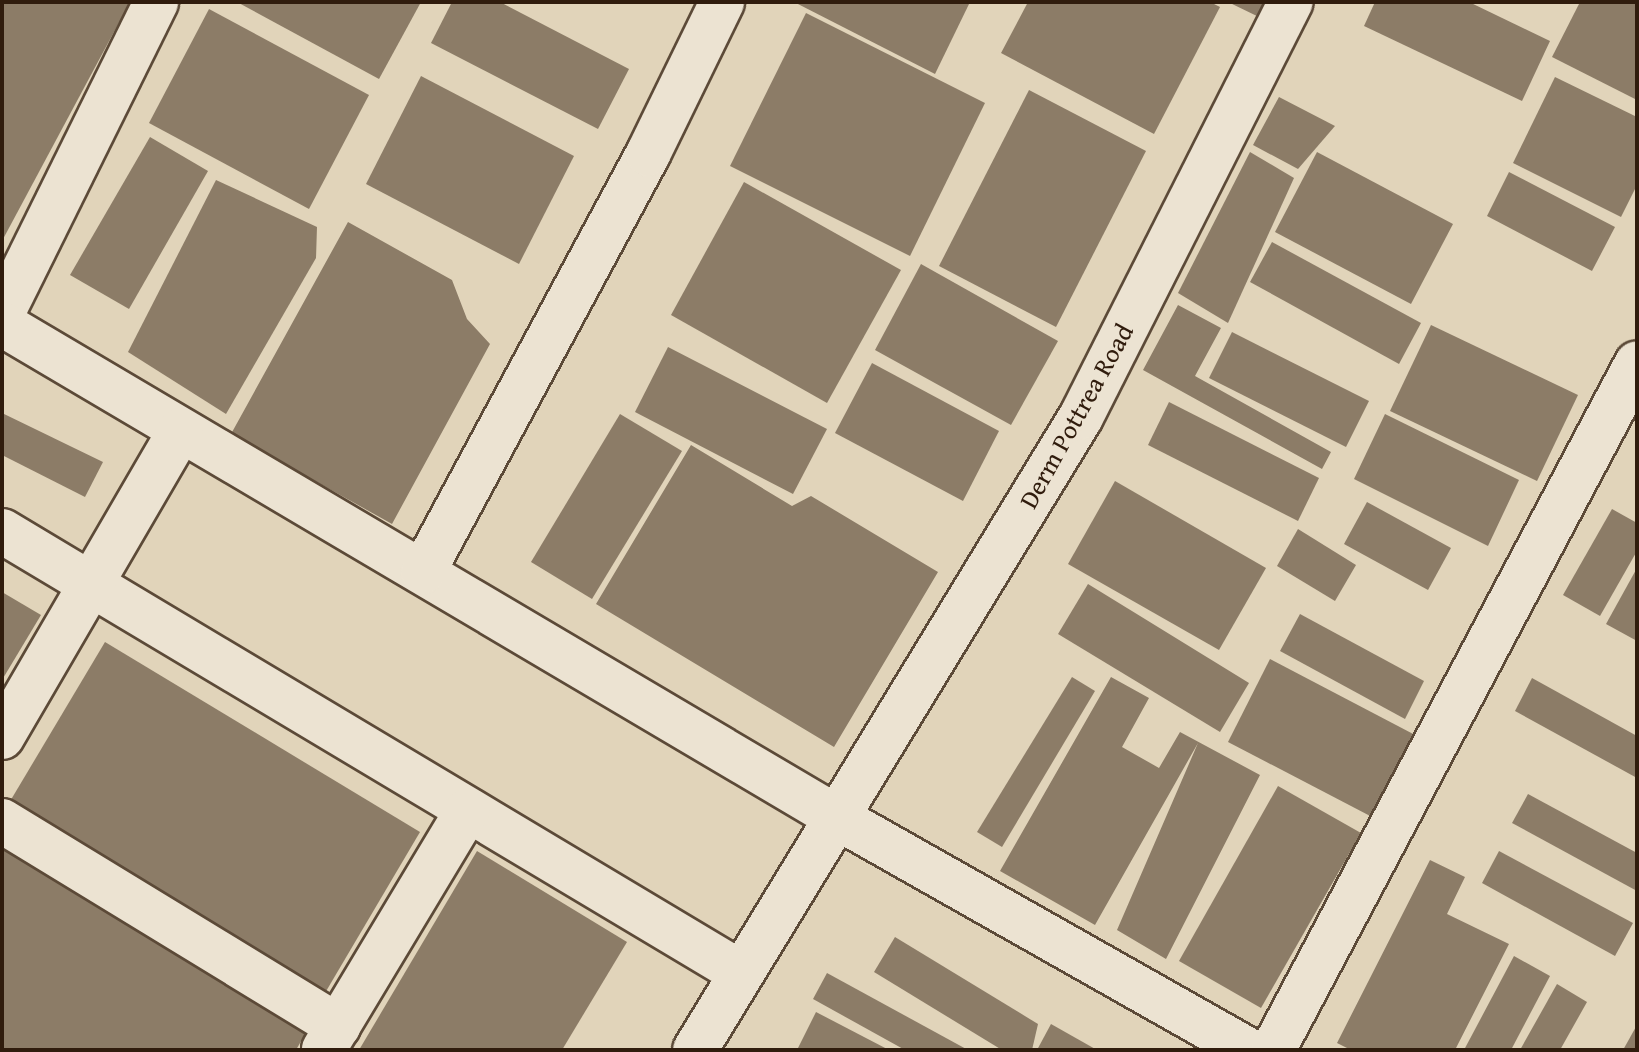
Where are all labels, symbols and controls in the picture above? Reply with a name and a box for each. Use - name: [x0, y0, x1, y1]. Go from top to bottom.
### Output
- street label: Derm Pottrea Road: [1012, 318, 1140, 514]

